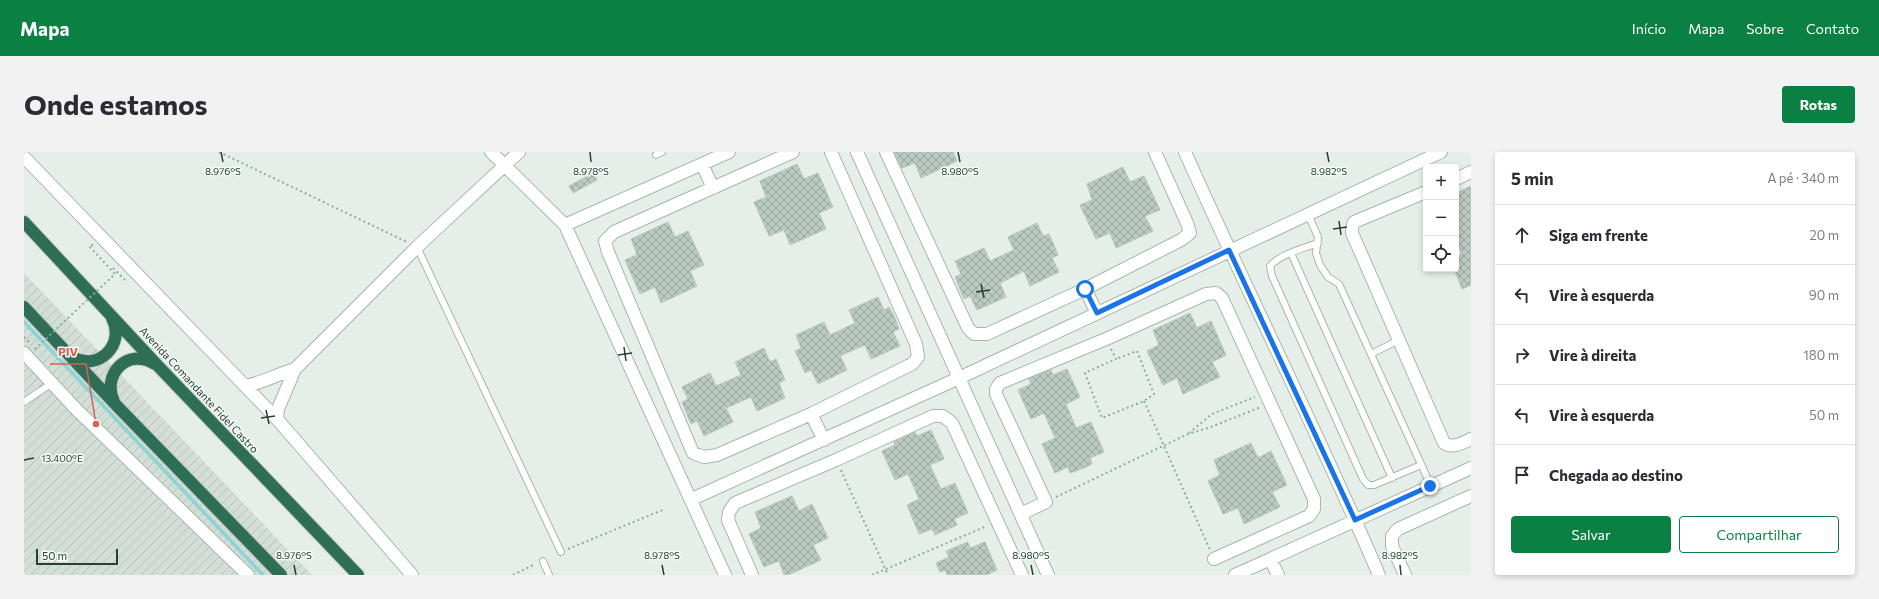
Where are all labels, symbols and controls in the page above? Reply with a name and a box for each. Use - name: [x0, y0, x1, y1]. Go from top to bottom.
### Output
- text: Mapa: [20, 17, 69, 40]
- text: Início: [1632, 20, 1666, 37]
- text: Mapa: [1688, 20, 1724, 37]
- text: Sobre: [1746, 20, 1784, 37]
- text: Contato: [1806, 20, 1859, 37]
- button: Rotas: [1782, 86, 1855, 123]
- text: Onde estamos: [24, 87, 208, 121]
- map controls: [1423, 164, 1459, 272]
- button: +: [1423, 164, 1459, 200]
- text: 8.976°S: [205, 165, 241, 177]
- text: 8.978°S: [573, 165, 609, 177]
- text: 8.980°S: [941, 165, 979, 177]
- text: 8.982°S: [1311, 165, 1347, 177]
- text: 5 min: [1511, 168, 1554, 189]
- text: A pé · 340 m: [1767, 170, 1839, 186]
- button: −: [1423, 200, 1459, 236]
- icon: ahead: [1511, 224, 1533, 246]
- text: Siga em frente: [1549, 226, 1648, 244]
- text: 20 m: [1810, 227, 1839, 243]
- button: locate: [1423, 236, 1459, 272]
- route start: [1076, 280, 1094, 298]
- icon: left: [1511, 284, 1533, 306]
- text: Vire à esquerda: [1549, 286, 1654, 304]
- text: 90 m: [1809, 287, 1839, 303]
- street label: Avenida Comandante Fidel Castro: [137, 324, 262, 456]
- callout: PIV: [50, 340, 86, 364]
- text: PIV: [58, 344, 79, 358]
- icon: right: [1511, 344, 1533, 366]
- text: Vire à direita: [1549, 346, 1637, 364]
- text: 180 m: [1803, 347, 1839, 363]
- icon: left: [1511, 404, 1533, 426]
- text: Vire à esquerda: [1549, 406, 1654, 424]
- text: 50 m: [1809, 407, 1839, 423]
- text: 13.400°E: [41, 452, 83, 464]
- icon: arrive: [1511, 464, 1533, 486]
- text: Chegada ao destino: [1549, 466, 1683, 484]
- route end: [1421, 477, 1439, 495]
- button: Salvar: [1511, 516, 1671, 553]
- button: Compartilhar: [1679, 516, 1839, 553]
- scale bar: [36, 547, 118, 566]
- text: 50 m: [42, 549, 67, 562]
- text: 8.976°S: [276, 549, 312, 561]
- text: 8.978°S: [644, 549, 680, 561]
- text: 8.980°S: [1012, 549, 1050, 561]
- text: 8.982°S: [1382, 549, 1418, 561]

